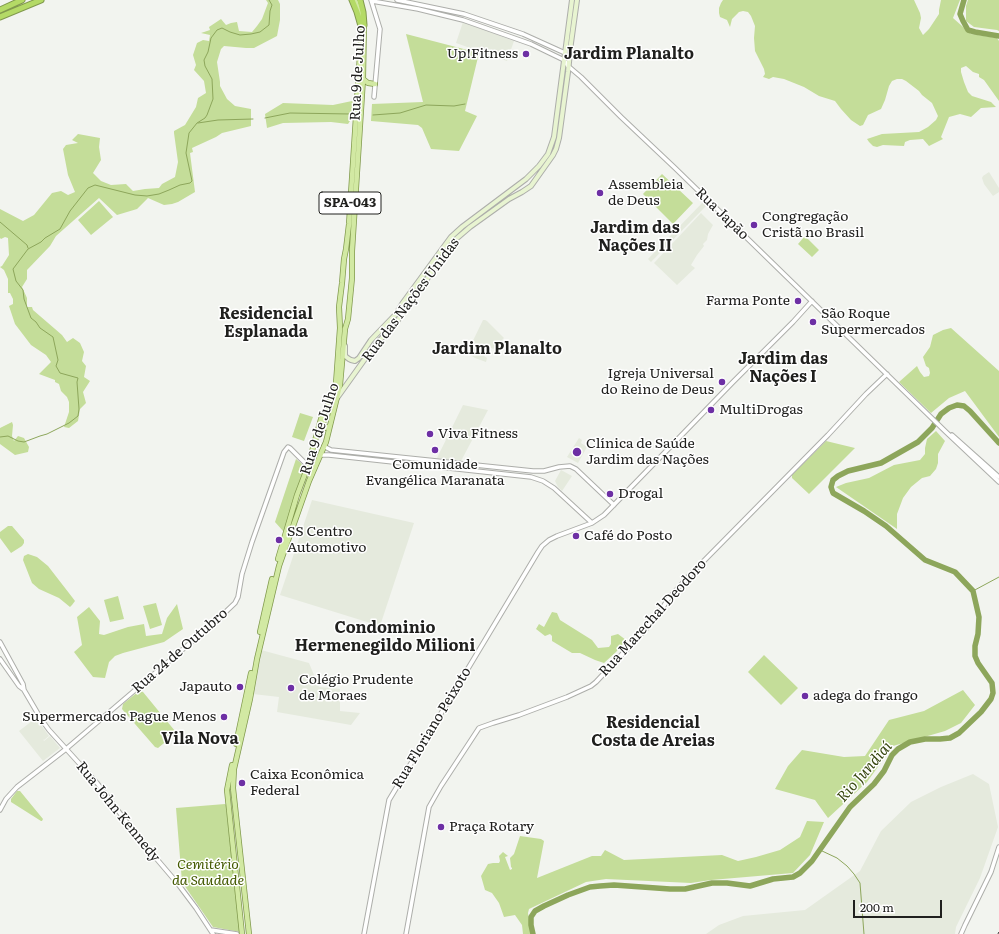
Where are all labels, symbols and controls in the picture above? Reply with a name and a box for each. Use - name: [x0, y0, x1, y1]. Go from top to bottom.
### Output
- street label: Rua 9 de Julho: [347, 25, 369, 121]
- district label: Jardim Planalto: [564, 44, 694, 64]
- place label: Up!Fitness: [447, 46, 518, 62]
- marker: Up!Fitness: [521, 49, 531, 59]
- place label: Assembleia de Deus: [608, 177, 684, 210]
- street label: Rua Japão: [692, 184, 752, 244]
- marker: Assembleia de Deus: [595, 188, 605, 198]
- road number: SPA-043: [319, 192, 381, 214]
- place label: Congregação Cristã no Brasil: [762, 209, 864, 242]
- district label: Jardim das Nações II: [590, 218, 680, 256]
- marker: Congregação Cristã no Brasil: [749, 220, 759, 230]
- street label: Rua das Nações Unidas: [359, 235, 463, 365]
- place label: Farma Ponte: [706, 293, 790, 309]
- marker: Farma Ponte: [793, 296, 803, 306]
- district label: Residencial Esplanada: [219, 304, 313, 342]
- place label: São Roque Supermercados: [821, 306, 925, 338]
- marker: São Roque Supermercados: [808, 317, 818, 327]
- district label: Jardim Planalto: [432, 339, 562, 359]
- district label: Jardim das Nações I: [738, 349, 828, 387]
- place label: Igreja Universal do Reino de Deus: [601, 366, 714, 398]
- marker: Igreja Universal do Reino de Deus: [717, 377, 727, 387]
- street label: Rua 9 de Julho: [297, 381, 343, 477]
- place label: MultiDrogas: [719, 402, 803, 418]
- marker: MultiDrogas: [706, 405, 716, 415]
- place label: Viva Fitness: [438, 426, 518, 442]
- marker: Viva Fitness: [425, 429, 435, 439]
- place label: Clínica de Saúde Jardim das Nações: [586, 436, 709, 468]
- marker: Comunidade Evangélica Maranata: [430, 445, 440, 455]
- marker: Clínica de Saúde Jardim das Nações: [571, 446, 583, 458]
- place label: Comunidade Evangélica Maranata: [365, 457, 505, 490]
- place label: Drogal: [618, 486, 663, 502]
- marker: Drogal: [605, 489, 615, 499]
- place label: SS Centro Automotivo: [287, 524, 366, 556]
- place label: Café do Posto: [584, 528, 672, 544]
- marker: Café do Posto: [571, 531, 581, 541]
- marker: SS Centro Automotivo: [274, 535, 284, 545]
- street label: Rua Marechal Deodoro: [596, 556, 710, 680]
- street label: Rua 24 de Outubro: [129, 605, 231, 697]
- district label: Condominio Hermenegildo Milioni: [295, 618, 475, 656]
- street label: Rua Floriano Peixoto: [389, 664, 475, 792]
- place label: Colégio Prudente de Moraes: [299, 672, 413, 704]
- place label: Japauto: [179, 679, 232, 695]
- marker: Japauto: [235, 682, 245, 692]
- marker: Colégio Prudente de Moraes: [286, 683, 296, 693]
- place label: adega do frango: [813, 688, 918, 704]
- marker: adega do frango: [800, 691, 810, 701]
- place label: Supermercados Pague Menos: [22, 709, 216, 725]
- marker: Supermercados Pague Menos: [219, 712, 229, 722]
- district label: Residencial Costa de Areias: [591, 713, 715, 751]
- district label: Vila Nova: [161, 729, 239, 749]
- water label: Rio Jundiaí: [834, 738, 896, 806]
- street label: Rua John Kennedy: [72, 758, 164, 866]
- place label: Caixa Econômica Federal: [250, 767, 364, 800]
- marker: Caixa Econômica Federal: [237, 778, 247, 788]
- place label: Praça Rotary: [449, 819, 534, 835]
- marker: Praça Rotary: [436, 822, 446, 832]
- park label: Cemitério da Saudade: [172, 857, 244, 890]
- scale bar: [855, 892, 944, 918]
- text: 200 m: [860, 898, 894, 916]

